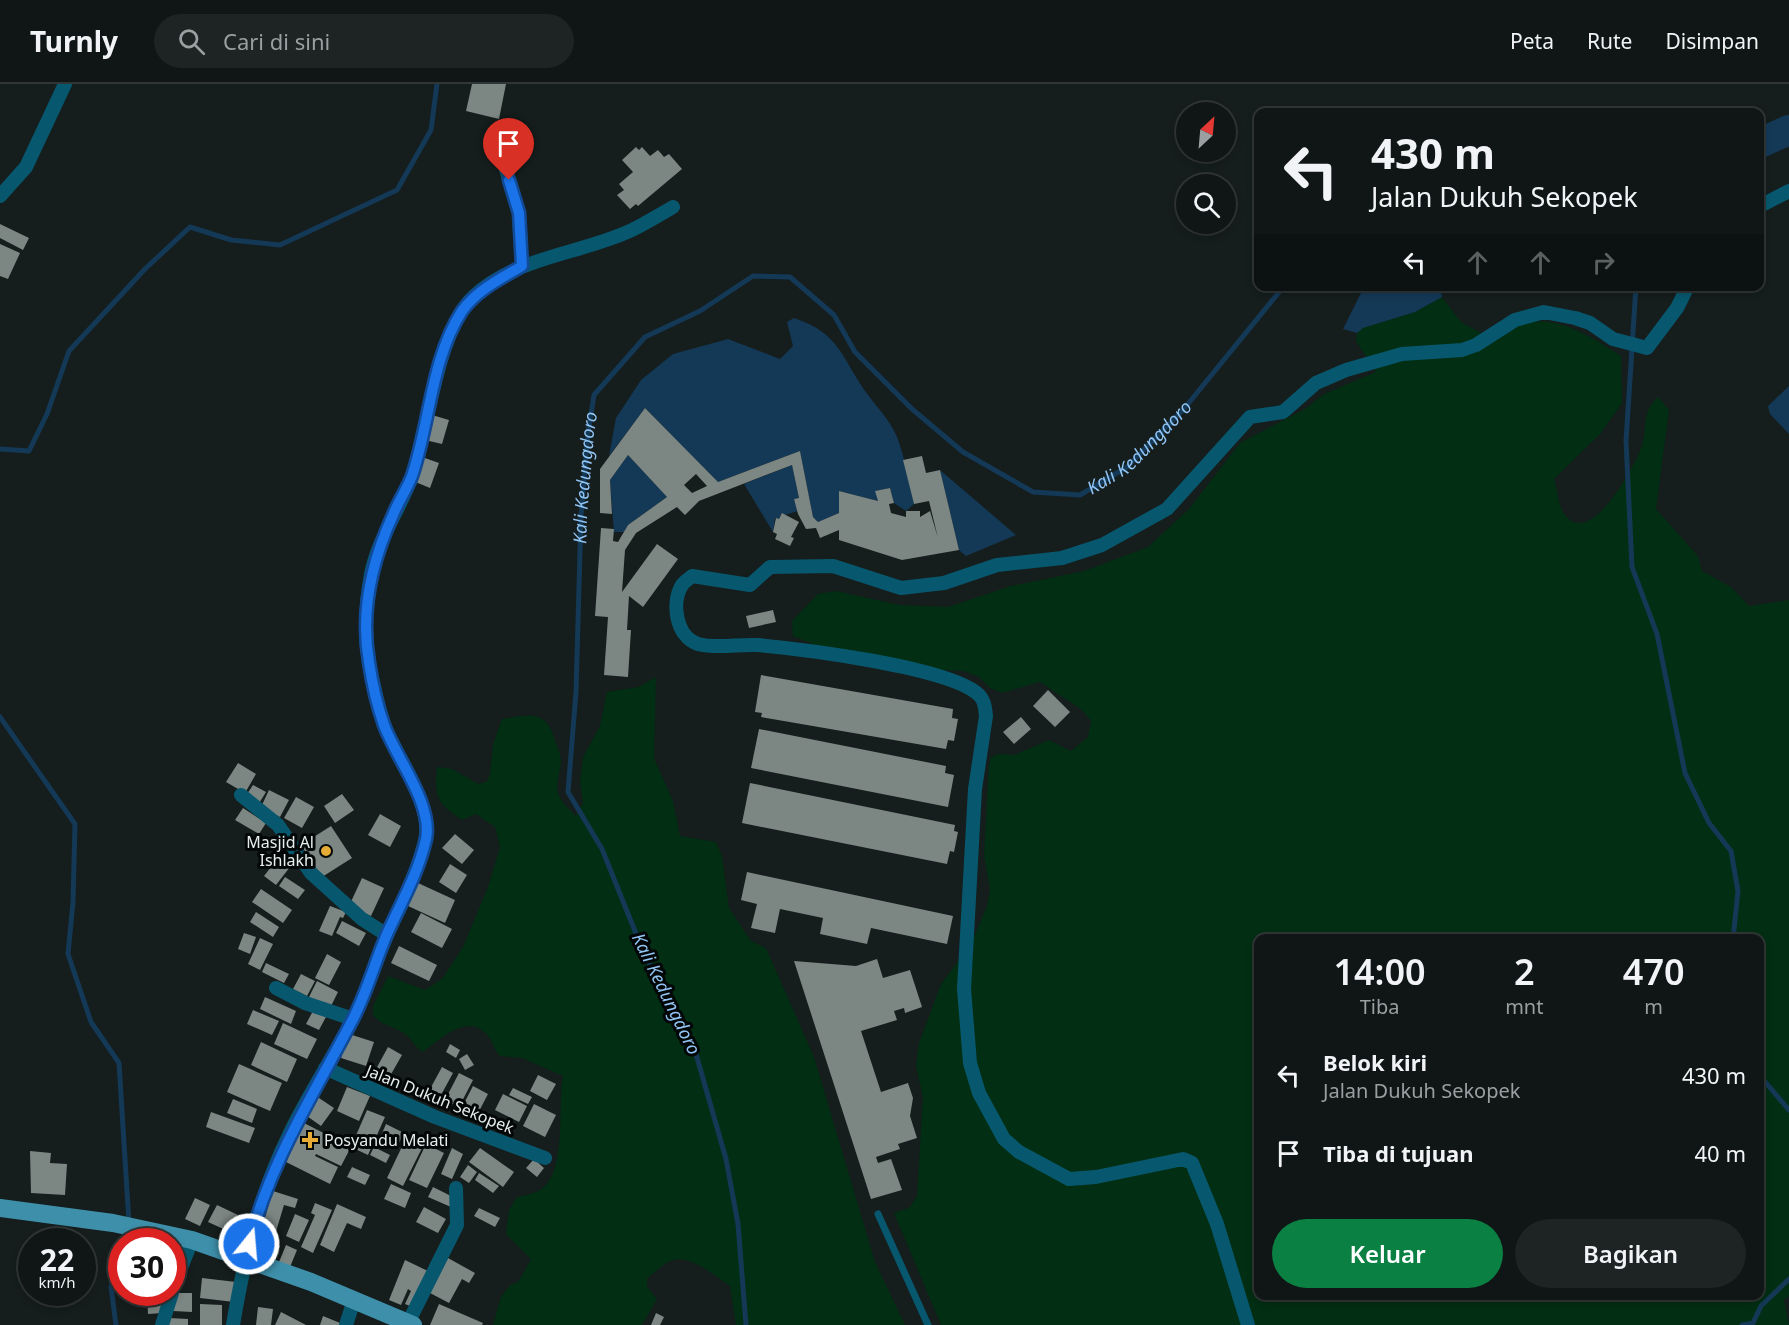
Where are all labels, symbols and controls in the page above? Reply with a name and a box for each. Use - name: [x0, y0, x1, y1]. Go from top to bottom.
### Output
- search box: [154, 14, 574, 68]
- text: Turnly: [30, 22, 118, 60]
- icon: search: [175, 25, 208, 58]
- text: Cari di sini: [223, 26, 330, 56]
- text: Peta: [1510, 27, 1554, 55]
- text: Rute: [1587, 27, 1632, 55]
- text: Disimpan: [1665, 27, 1759, 55]
- north arrow: [1176, 102, 1236, 162]
- map controls: [1176, 102, 1236, 234]
- pin: [483, 118, 534, 180]
- text: 430 m: [1371, 124, 1495, 181]
- icon: arrive: [492, 127, 525, 160]
- icon: left: [1272, 132, 1350, 210]
- button: search: [1176, 174, 1236, 234]
- text: Jalan Dukuh Sekopek: [1371, 178, 1638, 215]
- icon: left: [1398, 246, 1431, 279]
- icon: ahead: [1461, 246, 1494, 279]
- icon: ahead: [1524, 246, 1557, 279]
- icon: right: [1587, 246, 1620, 279]
- water label: Kali Kedungdoro: [1082, 395, 1197, 499]
- water label: Kali Kedungdoro: [567, 410, 602, 544]
- place label: Masjid Al Ishlakh: [246, 831, 314, 871]
- marker: Masjid Al Ishlakh: [319, 844, 333, 858]
- water label: Kali Kedungdoro: [627, 929, 707, 1058]
- text: 14:00: [1333, 947, 1426, 996]
- text: 2: [1514, 947, 1535, 996]
- text: 470: [1623, 947, 1685, 996]
- text: Tiba: [1360, 993, 1399, 1020]
- text: mnt: [1505, 993, 1543, 1020]
- text: m: [1644, 993, 1663, 1020]
- text: Belok kiri: [1323, 1047, 1427, 1077]
- street label: Jalan Dukuh Sekopek: [361, 1058, 518, 1139]
- icon: left: [1272, 1059, 1305, 1092]
- text: 430 m: [1682, 1060, 1746, 1090]
- text: Jalan Dukuh Sekopek: [1323, 1077, 1520, 1104]
- place label: Posyandu Melati: [324, 1129, 448, 1151]
- marker: Posyandu Melati: [301, 1131, 319, 1149]
- icon: arrive: [1272, 1137, 1305, 1170]
- text: Tiba di tujuan: [1323, 1138, 1473, 1168]
- text: 40 m: [1695, 1138, 1746, 1168]
- position arrow: [217, 1212, 281, 1276]
- button: Keluar: [1272, 1219, 1503, 1288]
- button: Bagikan: [1515, 1219, 1746, 1288]
- speed limit sign: 30: [108, 1228, 186, 1306]
- text: 22: [40, 1239, 74, 1280]
- text: km/h: [39, 1272, 75, 1292]

